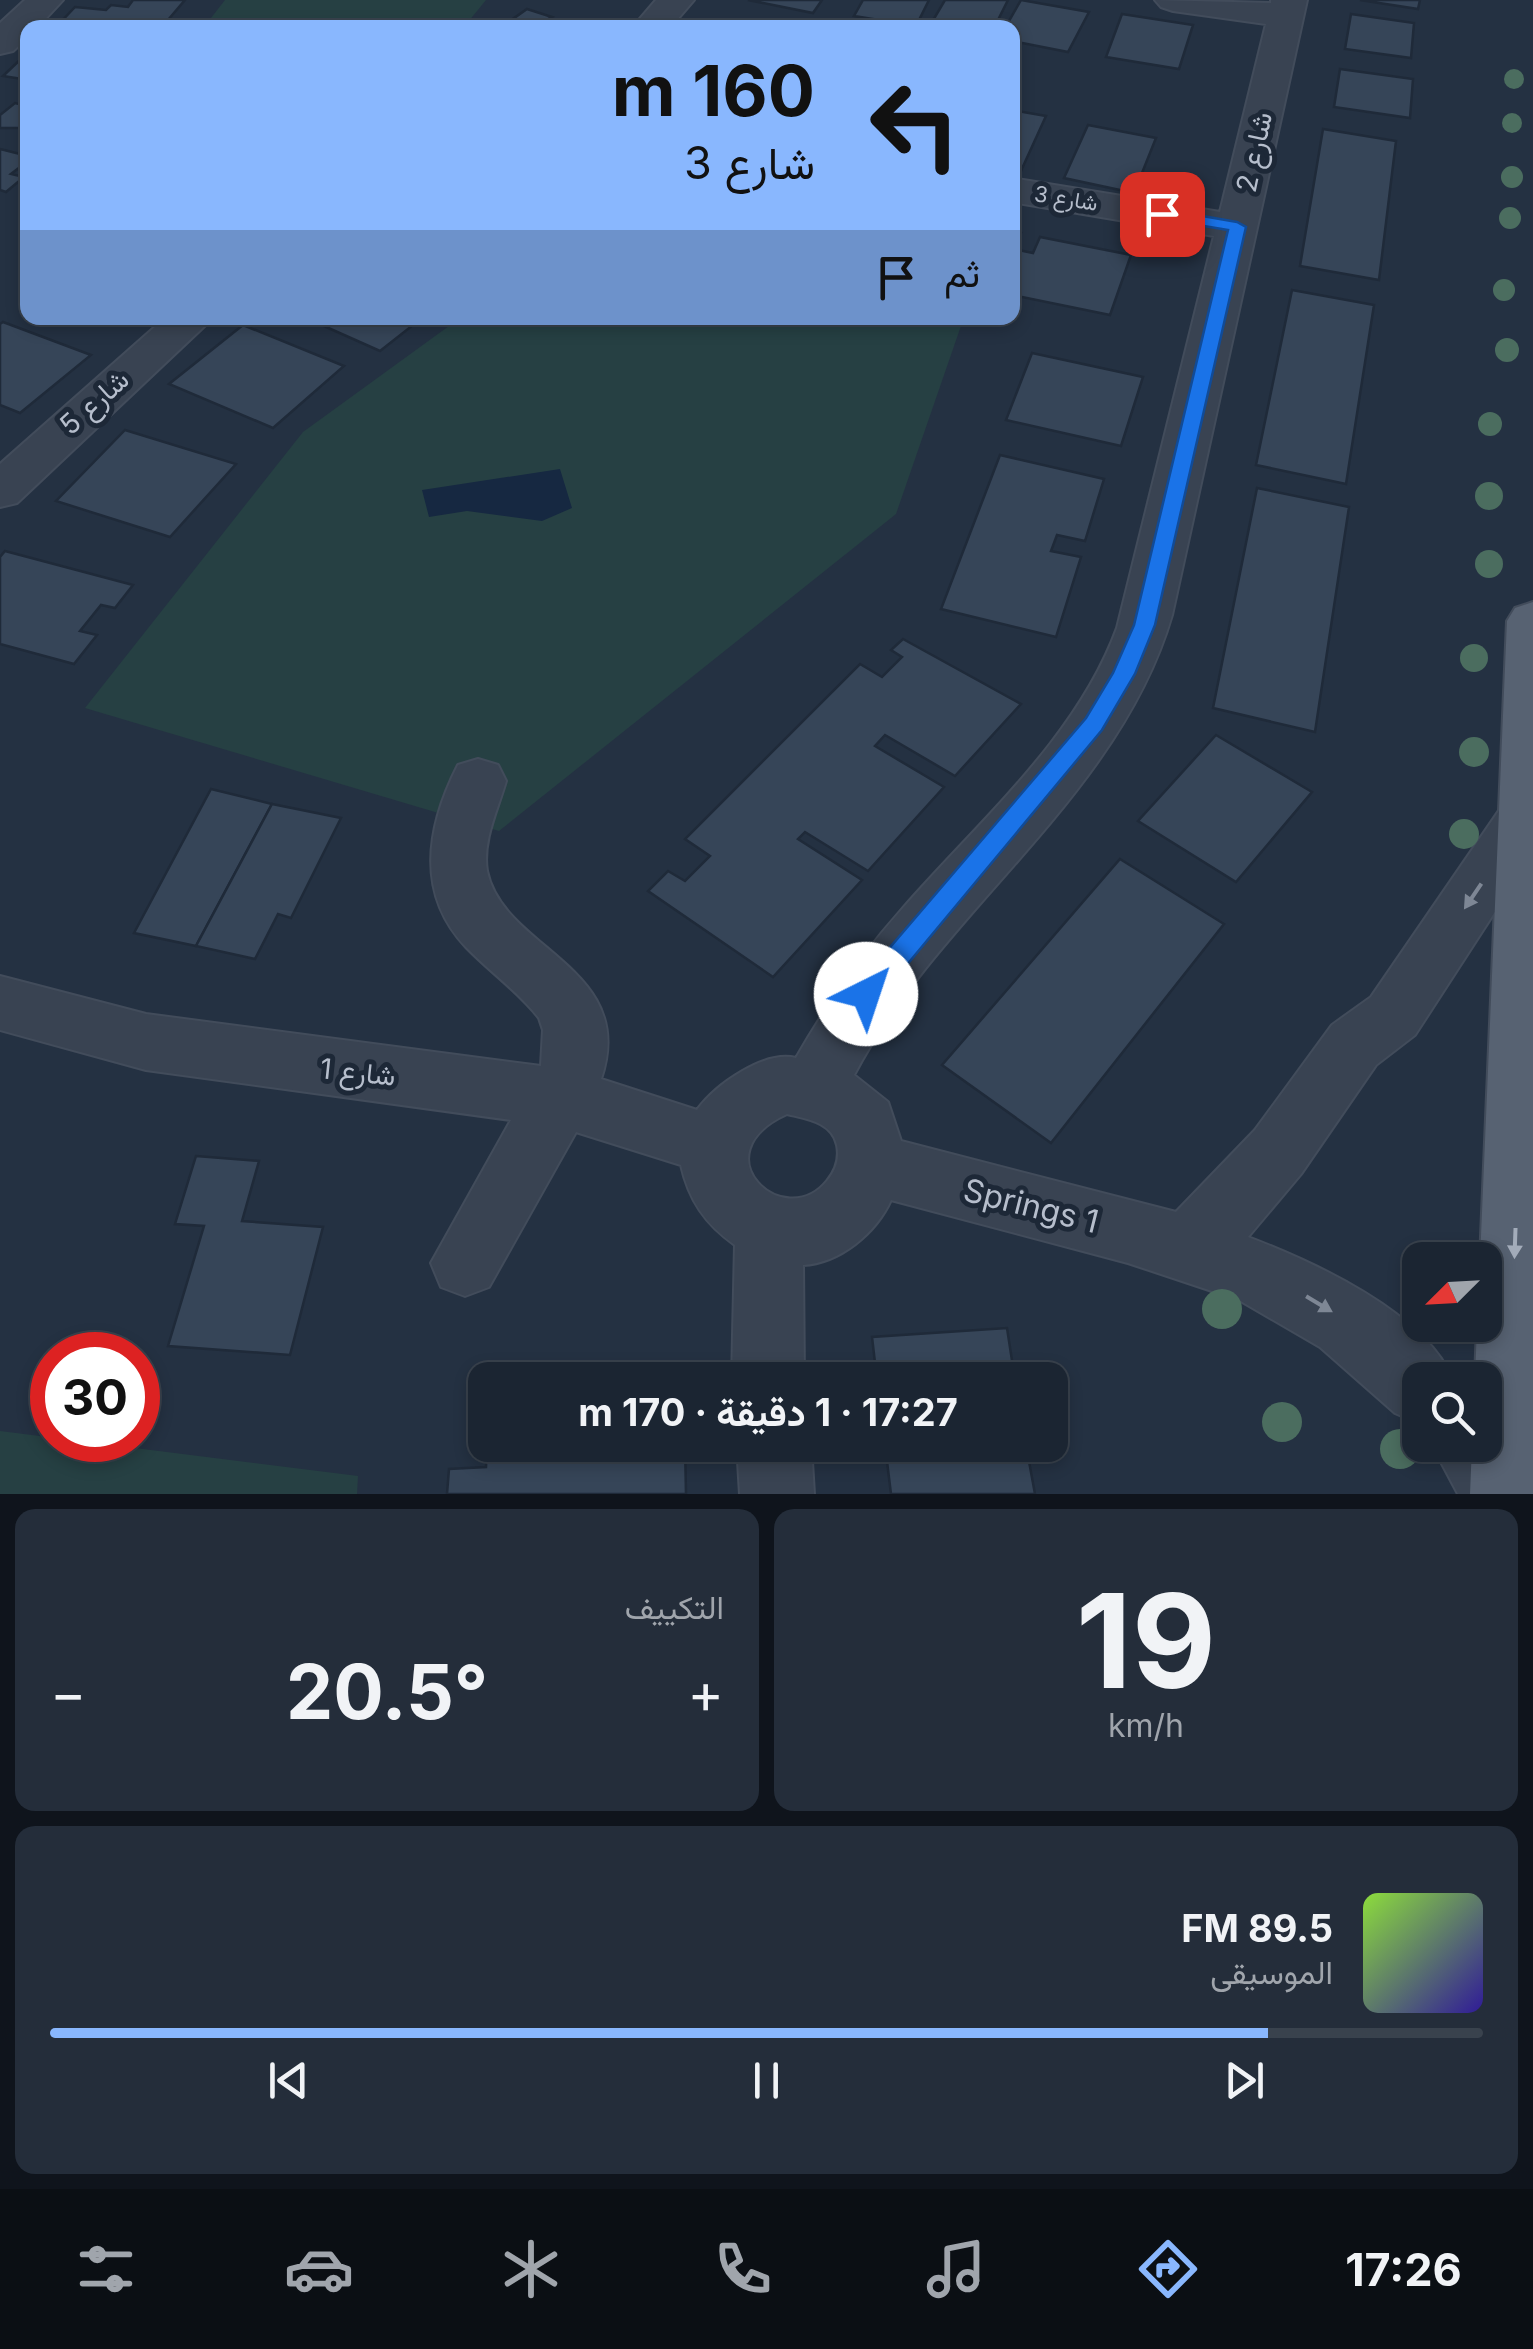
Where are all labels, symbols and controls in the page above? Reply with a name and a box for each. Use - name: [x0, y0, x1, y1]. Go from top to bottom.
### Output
- text: 160 m: [612, 48, 815, 133]
- icon: left: [850, 60, 980, 190]
- street label: شارع 2: [1229, 109, 1281, 196]
- text: شارع 3: [684, 135, 815, 190]
- pin: [1120, 172, 1205, 257]
- street label: شارع 3: [1032, 180, 1100, 218]
- icon: arrive: [1135, 187, 1190, 242]
- icon: arrive: [869, 250, 924, 305]
- text: ثم: [944, 250, 980, 296]
- street label: شارع 5: [52, 362, 137, 443]
- one-way arrow: [1464, 883, 1483, 910]
- position arrow: [814, 942, 918, 1046]
- street label: شارع 1: [318, 1051, 397, 1095]
- street label: Springs 1: [960, 1170, 1103, 1241]
- one-way arrow: [1506, 1227, 1522, 1259]
- north arrow: [1402, 1242, 1502, 1342]
- map controls: [1402, 1242, 1502, 1462]
- one-way arrow: [1305, 1295, 1333, 1312]
- speed limit sign: 30: [30, 1332, 160, 1462]
- button: search: [1402, 1362, 1502, 1462]
- text: 17:27 · 1 دقيقة · 170 m: [578, 1389, 958, 1435]
- text: 19: [1076, 1562, 1216, 1719]
- text: التكييف: [625, 1588, 724, 1627]
- text: 20.5°: [286, 1646, 488, 1737]
- text: −: [50, 1660, 86, 1726]
- text: +: [688, 1660, 724, 1726]
- text: km/h: [1108, 1706, 1184, 1745]
- text: 89.5 FM: [1181, 1905, 1333, 1951]
- text: الموسيقى: [1210, 1953, 1333, 1992]
- icon: previous: [261, 2053, 316, 2108]
- icon: pause: [739, 2053, 794, 2108]
- icon: next: [1217, 2053, 1272, 2108]
- icon: filters: [71, 2234, 141, 2304]
- icon: car: [284, 2234, 354, 2304]
- icon: climate: [496, 2234, 566, 2304]
- icon: phone: [708, 2234, 778, 2304]
- icon: music: [921, 2234, 991, 2304]
- icon: directions: [1133, 2234, 1203, 2304]
- text: 17:26: [1345, 2242, 1462, 2297]

